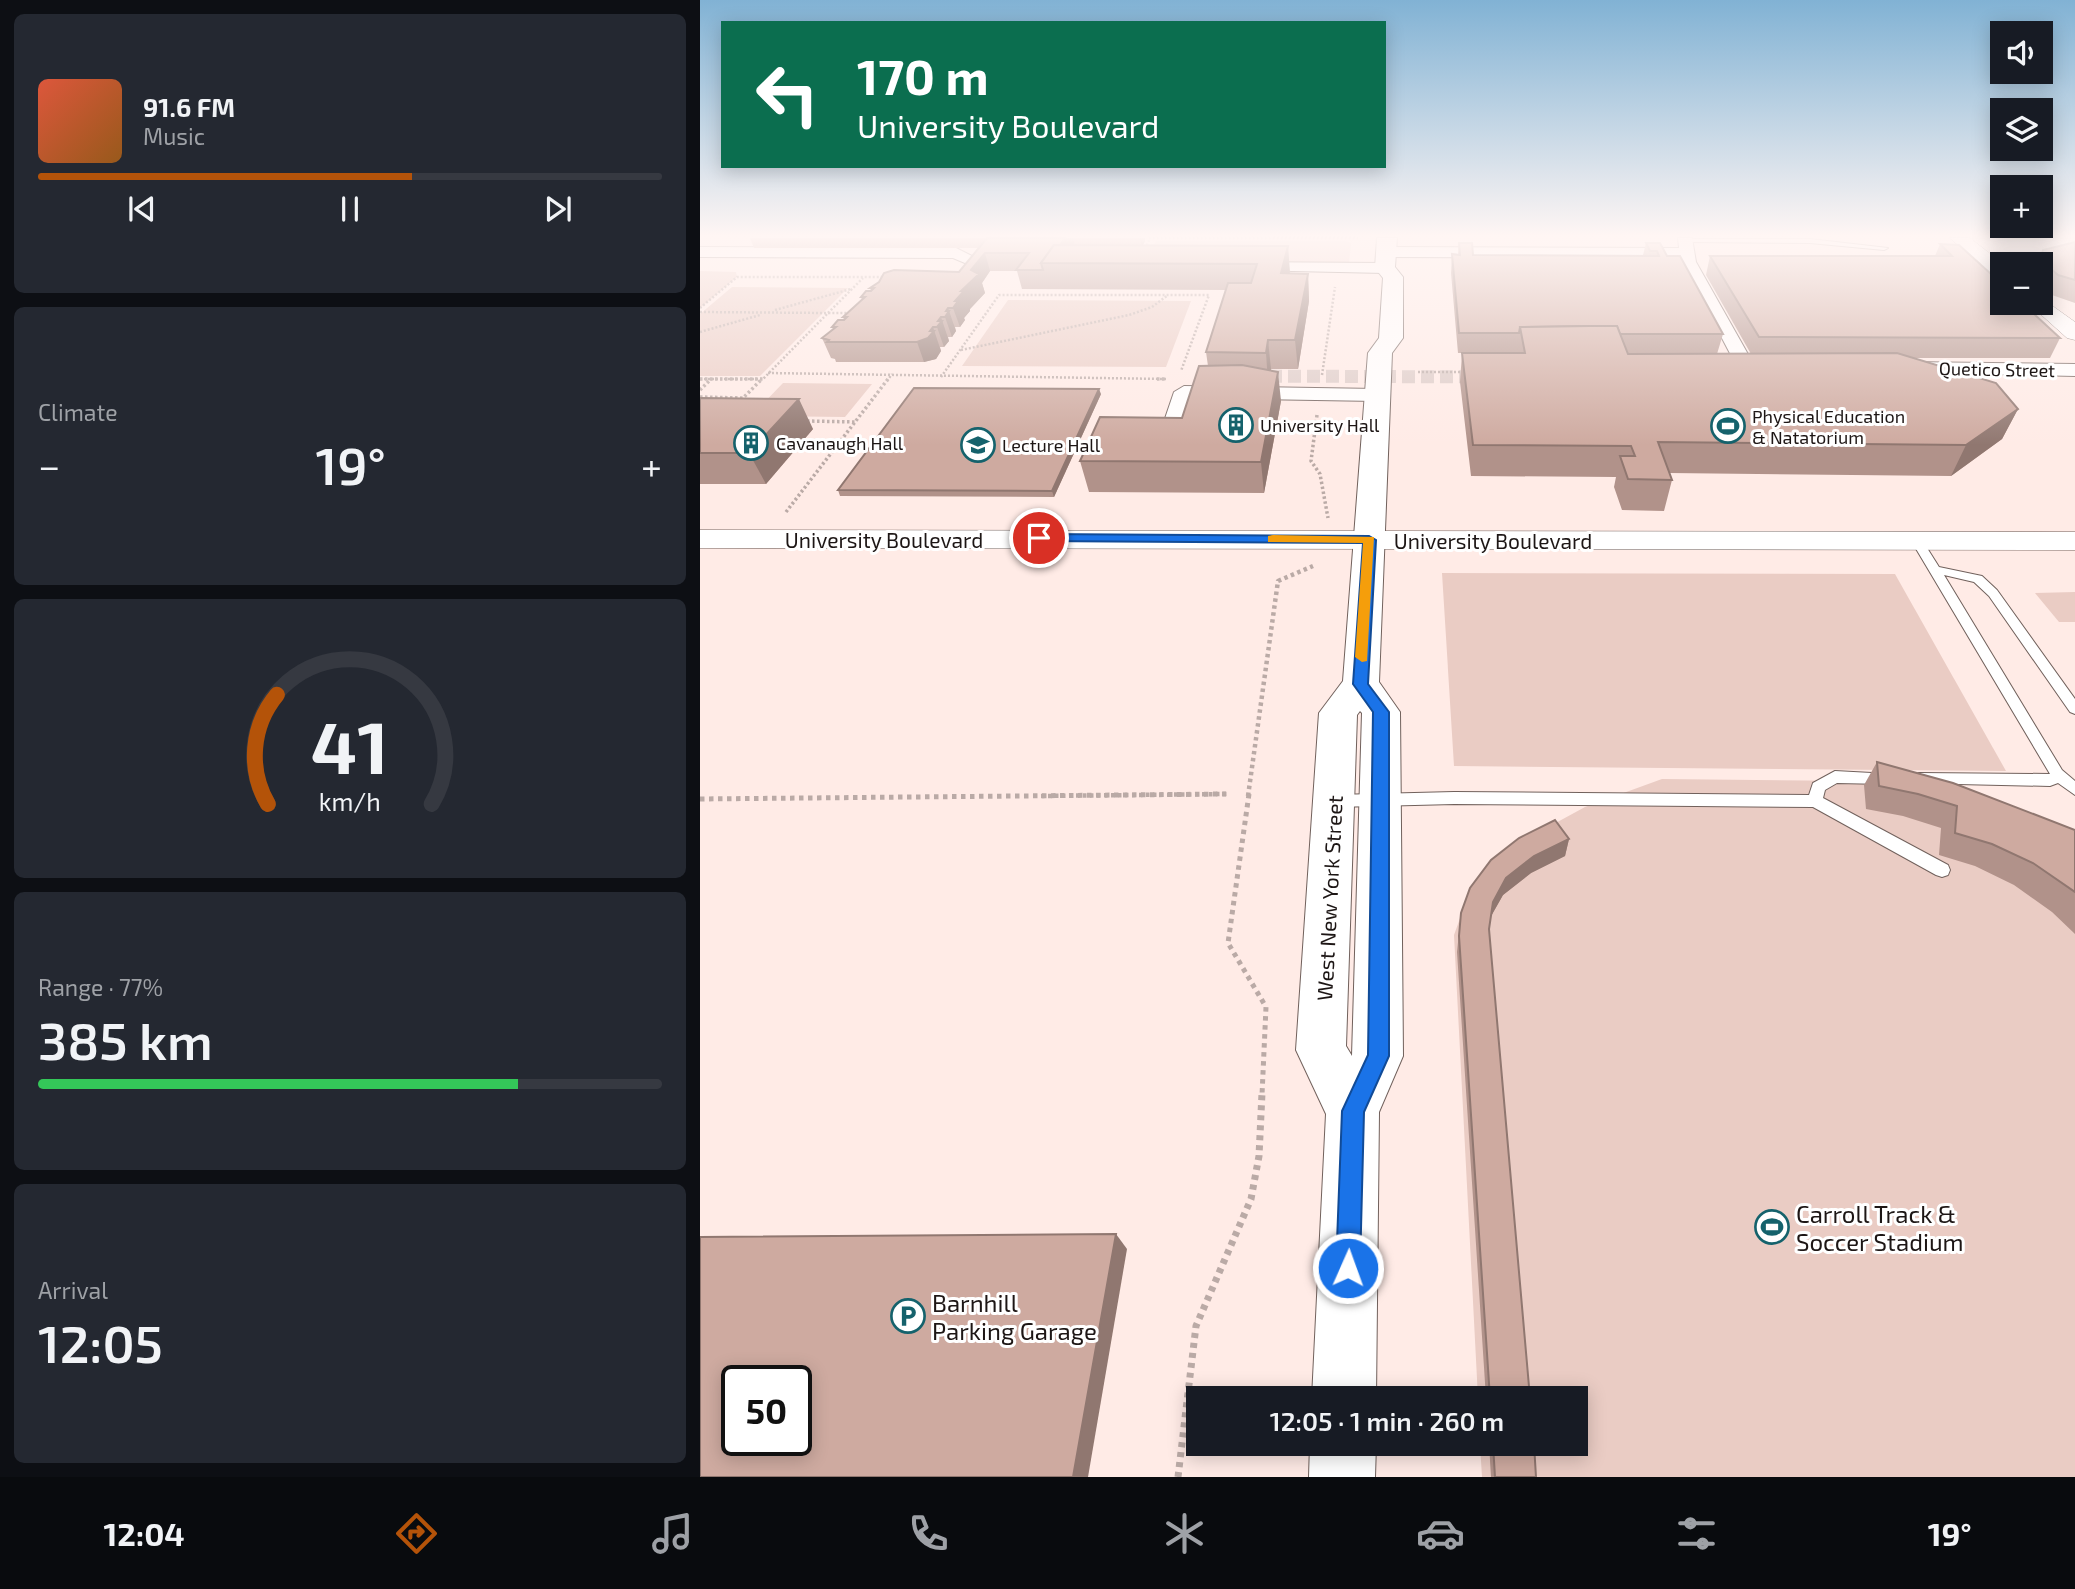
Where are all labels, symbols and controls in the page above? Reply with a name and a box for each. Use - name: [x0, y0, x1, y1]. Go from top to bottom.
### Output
- map controls: [1990, 21, 2053, 315]
- button: sound: [1990, 21, 2053, 84]
- text: 170 m: [857, 46, 989, 105]
- icon: left: [742, 49, 833, 140]
- text: 91.6 FM: [143, 91, 235, 122]
- button: layers: [1990, 98, 2053, 161]
- text: University Boulevard: [857, 106, 1159, 144]
- text: Music: [143, 122, 205, 150]
- button: +: [1990, 175, 2053, 238]
- icon: previous: [123, 190, 161, 228]
- icon: pause: [331, 190, 369, 228]
- icon: next: [539, 190, 577, 228]
- button: −: [1990, 252, 2053, 315]
- street label: Quetico Street: [1939, 357, 2055, 381]
- text: Climate: [38, 398, 118, 426]
- place label: Physical Education & Natatorium: [1752, 405, 1905, 448]
- building icon: University Hall: [1217, 406, 1255, 444]
- sports icon: Physical Education & Natatorium: [1709, 407, 1747, 445]
- place label: University Hall: [1260, 414, 1380, 436]
- building icon: Cavanaugh Hall: [732, 424, 770, 462]
- school or university icon: Lecture Hall: [959, 426, 997, 464]
- place label: Cavanaugh Hall: [776, 432, 904, 454]
- text: 19°: [315, 433, 386, 495]
- place label: Lecture Hall: [1002, 434, 1101, 456]
- text: −: [38, 442, 60, 488]
- text: +: [641, 442, 662, 488]
- pin: [1009, 508, 1069, 568]
- icon: arrive: [1020, 519, 1058, 557]
- street label: University Boulevard: [785, 527, 983, 552]
- street label: University Boulevard: [1394, 528, 1592, 553]
- text: 41: [311, 702, 389, 790]
- text: km/h: [319, 786, 381, 816]
- street label: West New York Street: [1311, 795, 1347, 1001]
- text: Range · 77%: [38, 973, 163, 1001]
- text: 385 km: [38, 1008, 213, 1070]
- place label: Carroll Track & Soccer Stadium: [1796, 1199, 1964, 1256]
- sports icon: Carroll Track & Soccer Stadium: [1753, 1208, 1791, 1246]
- position arrow: [1311, 1231, 1385, 1305]
- text: Arrival: [38, 1276, 108, 1304]
- place label: Barnhill Parking Garage: [932, 1288, 1097, 1345]
- parking icon: Barnhill Parking Garage: [889, 1297, 927, 1335]
- text: 12:05: [38, 1311, 163, 1373]
- speed limit sign: 50: [721, 1365, 812, 1456]
- text: 12:05 · 1 min · 260 m: [1270, 1405, 1504, 1436]
- icon: directions: [392, 1509, 441, 1558]
- icon: music: [648, 1509, 697, 1558]
- icon: phone: [904, 1509, 953, 1558]
- icon: climate: [1160, 1509, 1209, 1558]
- icon: car: [1416, 1509, 1465, 1558]
- icon: filters: [1672, 1509, 1721, 1558]
- text: 12:04: [104, 1514, 185, 1552]
- text: 19°: [1928, 1514, 1971, 1552]

